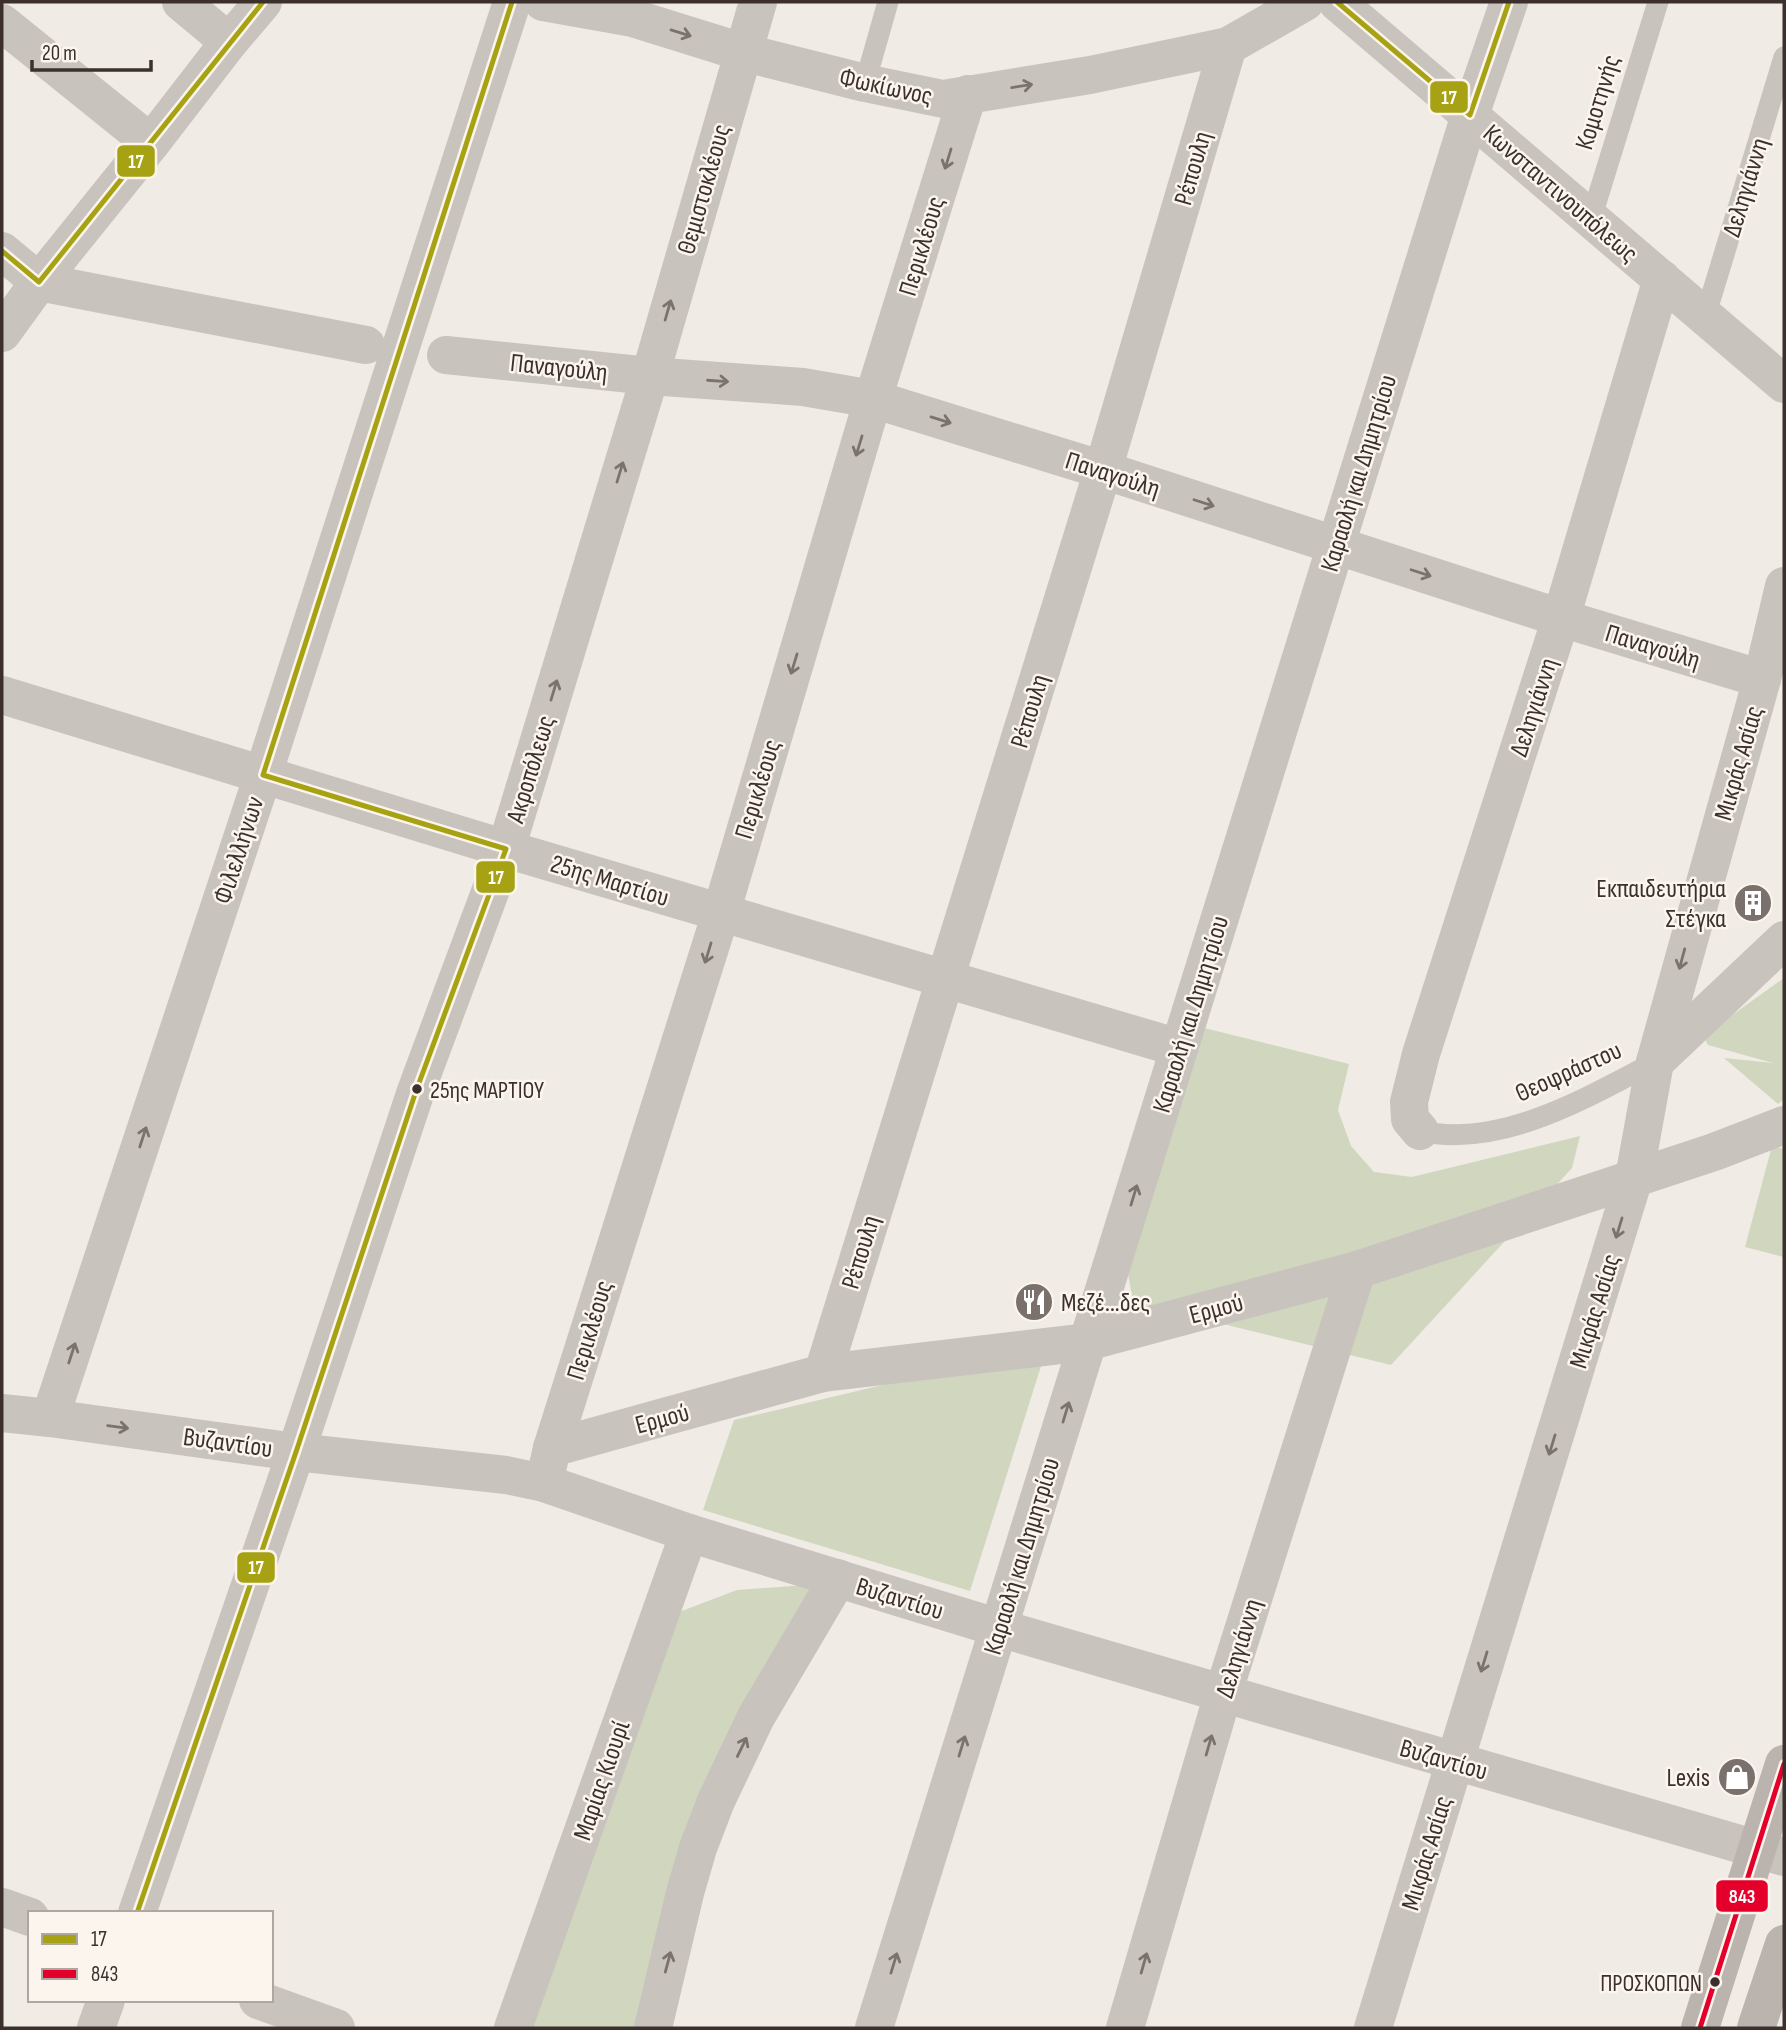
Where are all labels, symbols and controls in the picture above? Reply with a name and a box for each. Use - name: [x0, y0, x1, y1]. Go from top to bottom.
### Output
- one-way arrow: [670, 27, 692, 40]
- scale bar: [32, 28, 150, 72]
- text: 20 m: [42, 41, 77, 66]
- street label: Κομοτηνής: [1569, 51, 1628, 154]
- street label: Φωκίωνος: [836, 62, 935, 112]
- one-way arrow: [1010, 79, 1033, 92]
- line badge: 17: [1429, 80, 1469, 114]
- text: 17: [1441, 87, 1458, 110]
- street label: Κωνσταντινουπόλεως: [1476, 118, 1644, 270]
- street label: Θεμιστοκλέους: [671, 121, 738, 258]
- street label: Ρέπουλη: [1168, 128, 1219, 209]
- street label: Δεληγιάννη: [1717, 134, 1776, 241]
- line badge: 17: [116, 144, 156, 178]
- one-way arrow: [940, 147, 953, 169]
- text: 17: [128, 151, 145, 174]
- street label: Περικλέους: [893, 193, 952, 300]
- one-way arrow: [663, 299, 676, 321]
- street label: Παναγούλη: [509, 348, 609, 389]
- street label: Καραολή και Δημητρίου: [1315, 371, 1404, 576]
- one-way arrow: [706, 375, 728, 388]
- one-way arrow: [929, 415, 951, 427]
- one-way arrow: [851, 435, 864, 457]
- street label: Παναγούλη: [1061, 446, 1164, 505]
- one-way arrow: [615, 461, 628, 483]
- one-way arrow: [1193, 498, 1215, 510]
- one-way arrow: [1409, 568, 1431, 581]
- street label: Παναγούλη: [1601, 618, 1704, 677]
- one-way arrow: [787, 653, 800, 675]
- street label: Δεληγιάννη: [1504, 654, 1565, 761]
- street label: Ρέπουλη: [1005, 671, 1056, 752]
- one-way arrow: [549, 679, 561, 701]
- street label: Μικράς Ασίας: [1708, 703, 1771, 824]
- street label: Ακροπόλεως: [500, 712, 562, 828]
- street label: Περικλέους: [729, 736, 788, 843]
- street label: Φιλελλήνων: [208, 793, 271, 908]
- street label: 25ης Μαρτίου: [547, 849, 672, 914]
- line badge: 17: [475, 860, 516, 894]
- text: 17: [488, 867, 505, 890]
- place label: Εκπαιδευτήρια Στέγκα: [1596, 874, 1726, 935]
- building icon: Εκπαιδευτήρια Στέγκα: [1732, 882, 1774, 924]
- street label: Καραολή και Δημητρίου: [1147, 912, 1236, 1117]
- one-way arrow: [701, 942, 714, 964]
- one-way arrow: [1675, 948, 1688, 970]
- street label: Θεοφράστου: [1511, 1035, 1627, 1110]
- place label: 25ης ΜΑΡΤΙΟΥ: [430, 1076, 544, 1105]
- marker: 25ης ΜΑΡΤΙΟΥ: [410, 1082, 424, 1096]
- one-way arrow: [138, 1126, 150, 1148]
- one-way arrow: [1128, 1184, 1141, 1206]
- street label: Ρέπουλη: [836, 1212, 887, 1293]
- one-way arrow: [1612, 1217, 1625, 1239]
- street label: Μικράς Ασίας: [1563, 1251, 1627, 1372]
- street label: Περικλέους: [561, 1277, 620, 1384]
- restaurant icon: Μεζέ...δες: [1013, 1281, 1055, 1323]
- street label: Ερμού: [1186, 1287, 1247, 1331]
- place label: Μεζέ...δες: [1061, 1288, 1151, 1319]
- one-way arrow: [66, 1342, 79, 1364]
- street label: Ερμού: [632, 1397, 693, 1441]
- one-way arrow: [1060, 1401, 1073, 1423]
- one-way arrow: [106, 1421, 128, 1434]
- street label: Βυζαντίου: [181, 1422, 274, 1465]
- one-way arrow: [1545, 1434, 1558, 1456]
- street label: Καραολή και Δημητρίου: [978, 1454, 1067, 1659]
- line badge: 17: [236, 1551, 276, 1584]
- text: 17: [248, 1557, 265, 1580]
- street label: Βυζαντίου: [852, 1571, 947, 1627]
- street label: Δεληγιάννη: [1210, 1595, 1269, 1702]
- one-way arrow: [1477, 1651, 1490, 1673]
- street label: Μαρίας Κιουρί: [567, 1716, 638, 1845]
- street label: Βυζαντίου: [1396, 1733, 1491, 1788]
- one-way arrow: [1203, 1734, 1216, 1756]
- one-way arrow: [956, 1735, 969, 1757]
- one-way arrow: [736, 1737, 749, 1758]
- shop icon: Lexis: [1716, 1756, 1758, 1798]
- place label: Lexis: [1667, 1763, 1710, 1794]
- street label: Μικράς Ασίας: [1395, 1793, 1459, 1914]
- line badge: 843: [1715, 1879, 1769, 1913]
- text: 843: [1729, 1886, 1755, 1909]
- legend: [28, 1911, 273, 2002]
- text: 17: [91, 1927, 107, 1952]
- one-way arrow: [662, 1951, 675, 1974]
- one-way arrow: [888, 1952, 901, 1974]
- one-way arrow: [1139, 1952, 1152, 1974]
- text: 843: [91, 1962, 118, 1987]
- place label: ΠΡΟΣΚΟΠΩΝ: [1600, 1969, 1702, 1998]
- marker: ΠΡΟΣΚΟΠΩΝ: [1708, 1975, 1722, 1989]

